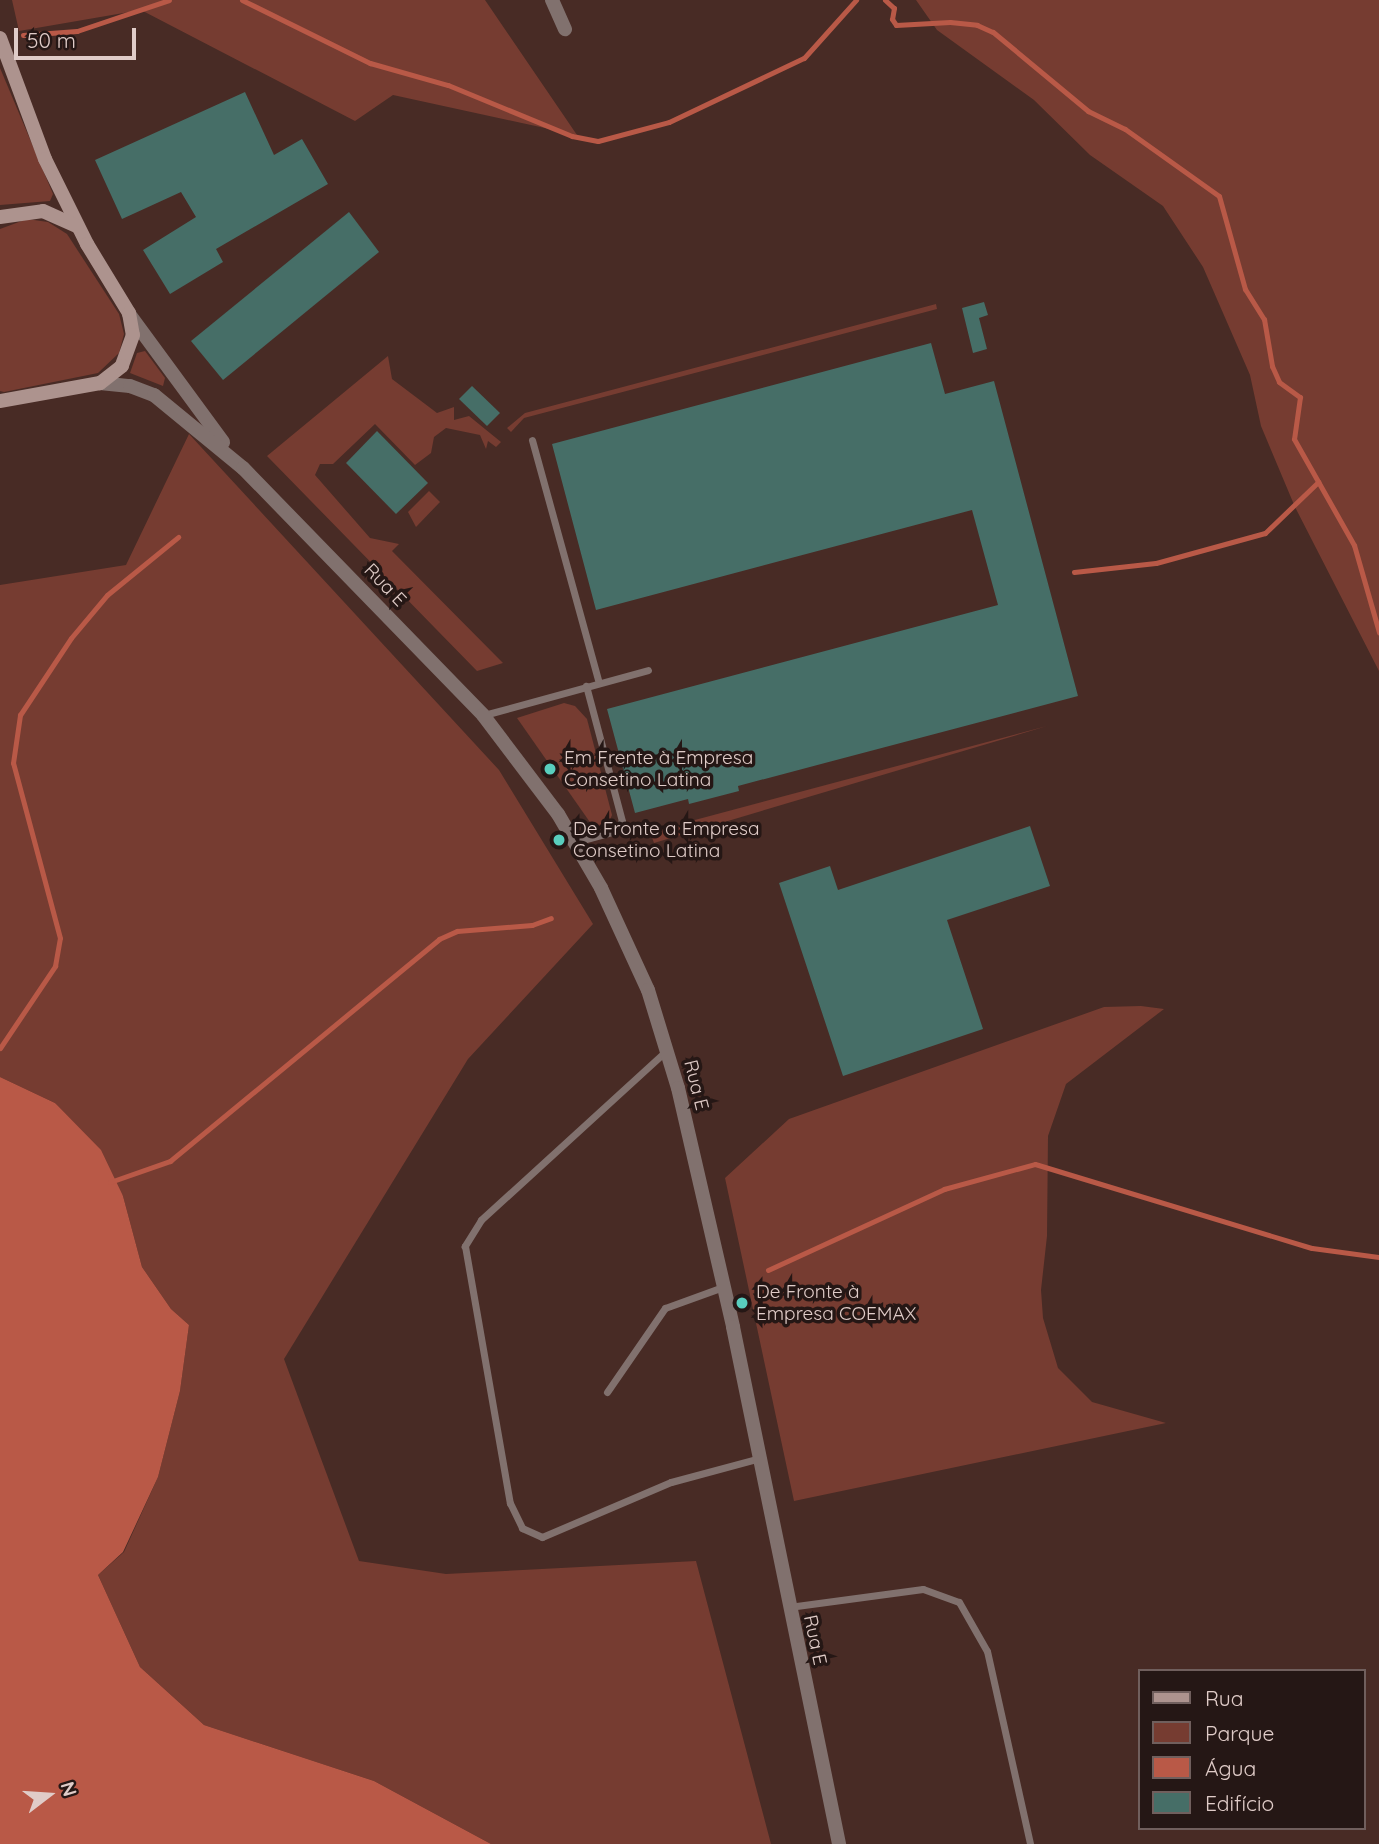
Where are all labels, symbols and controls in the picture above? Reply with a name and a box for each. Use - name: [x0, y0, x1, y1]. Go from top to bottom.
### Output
- scale bar: [18, 14, 140, 58]
- text: 50 m: [27, 27, 76, 53]
- street label: Rua E: [359, 559, 411, 611]
- place label: Em Frente à Empresa Consetino Latina: [564, 747, 753, 791]
- marker: Em Frente à Empresa Consetino Latina: [542, 761, 558, 777]
- place label: De Fronte a Empresa Consetino Latina: [573, 818, 759, 862]
- marker: De Fronte a Empresa Consetino Latina: [551, 832, 567, 848]
- street label: Rua E: [679, 1058, 713, 1112]
- place label: De Fronte à Empresa COEMAX: [756, 1281, 916, 1325]
- marker: De Fronte à Empresa COEMAX: [734, 1295, 750, 1311]
- street label: Rua E: [799, 1613, 831, 1667]
- legend: [1138, 1669, 1365, 1830]
- text: Rua: [1205, 1685, 1244, 1711]
- text: Parque: [1205, 1720, 1274, 1746]
- text: Água: [1205, 1755, 1256, 1781]
- north arrow: [14, 1760, 84, 1830]
- text: N: [56, 1779, 83, 1799]
- text: Edifício: [1205, 1790, 1274, 1816]

